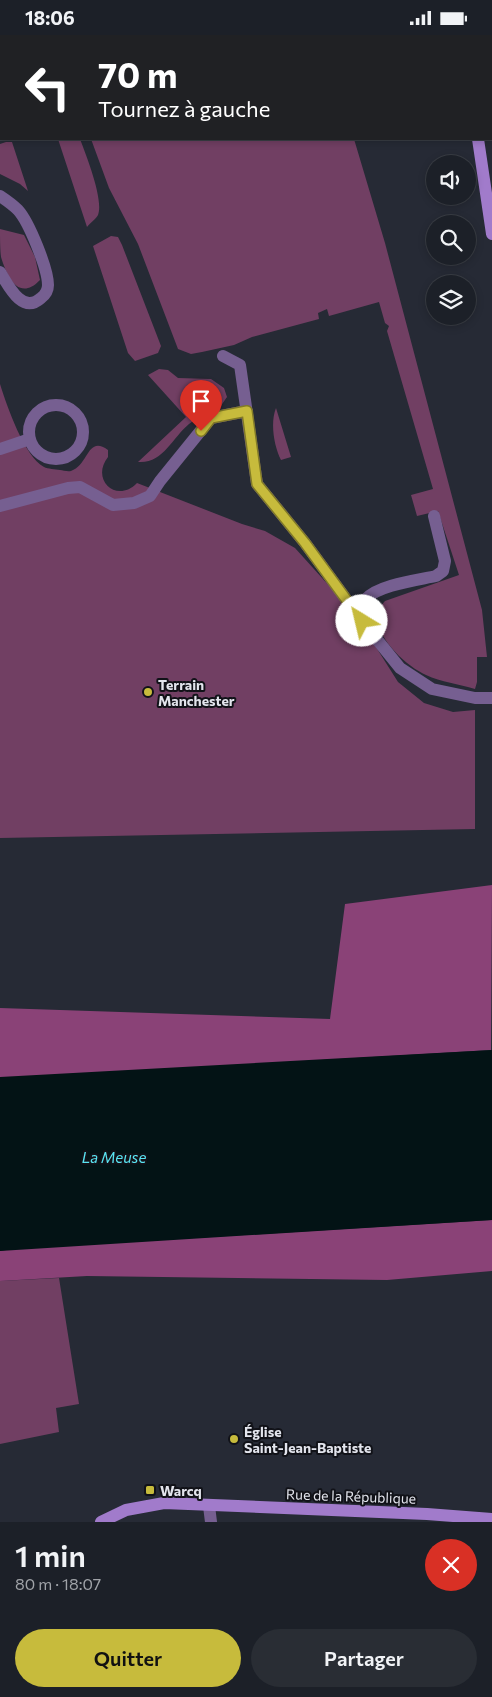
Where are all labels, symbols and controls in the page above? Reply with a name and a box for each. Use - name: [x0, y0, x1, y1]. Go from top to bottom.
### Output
- text: 18:06: [25, 6, 75, 29]
- text: 70 m: [98, 52, 178, 95]
- icon: left: [15, 55, 80, 120]
- text: Tournez à gauche: [98, 95, 270, 122]
- map controls: [426, 155, 476, 325]
- button: sound: [426, 155, 476, 205]
- button: search: [426, 215, 476, 265]
- button: layers: [426, 275, 476, 325]
- pin: [180, 380, 222, 431]
- icon: arrive: [187, 387, 215, 415]
- position arrow: [335, 594, 387, 646]
- place label: Terrain Manchester: [158, 676, 235, 709]
- marker: Terrain Manchester: [142, 686, 154, 698]
- water label: La Meuse: [82, 1148, 146, 1166]
- place label: Église Saint-Jean-Baptiste: [244, 1423, 371, 1456]
- marker: Église Saint-Jean-Baptiste: [228, 1433, 240, 1445]
- place label: Warcq: [160, 1482, 202, 1499]
- marker: Warcq: [144, 1484, 156, 1496]
- street label: Rue de la République: [286, 1485, 416, 1507]
- text: 1 min: [15, 1536, 86, 1573]
- button: close: [425, 1539, 477, 1591]
- text: 80 m · 18:07: [15, 1574, 101, 1593]
- button: Quitter: [15, 1629, 241, 1687]
- button: Partager: [251, 1629, 477, 1687]

